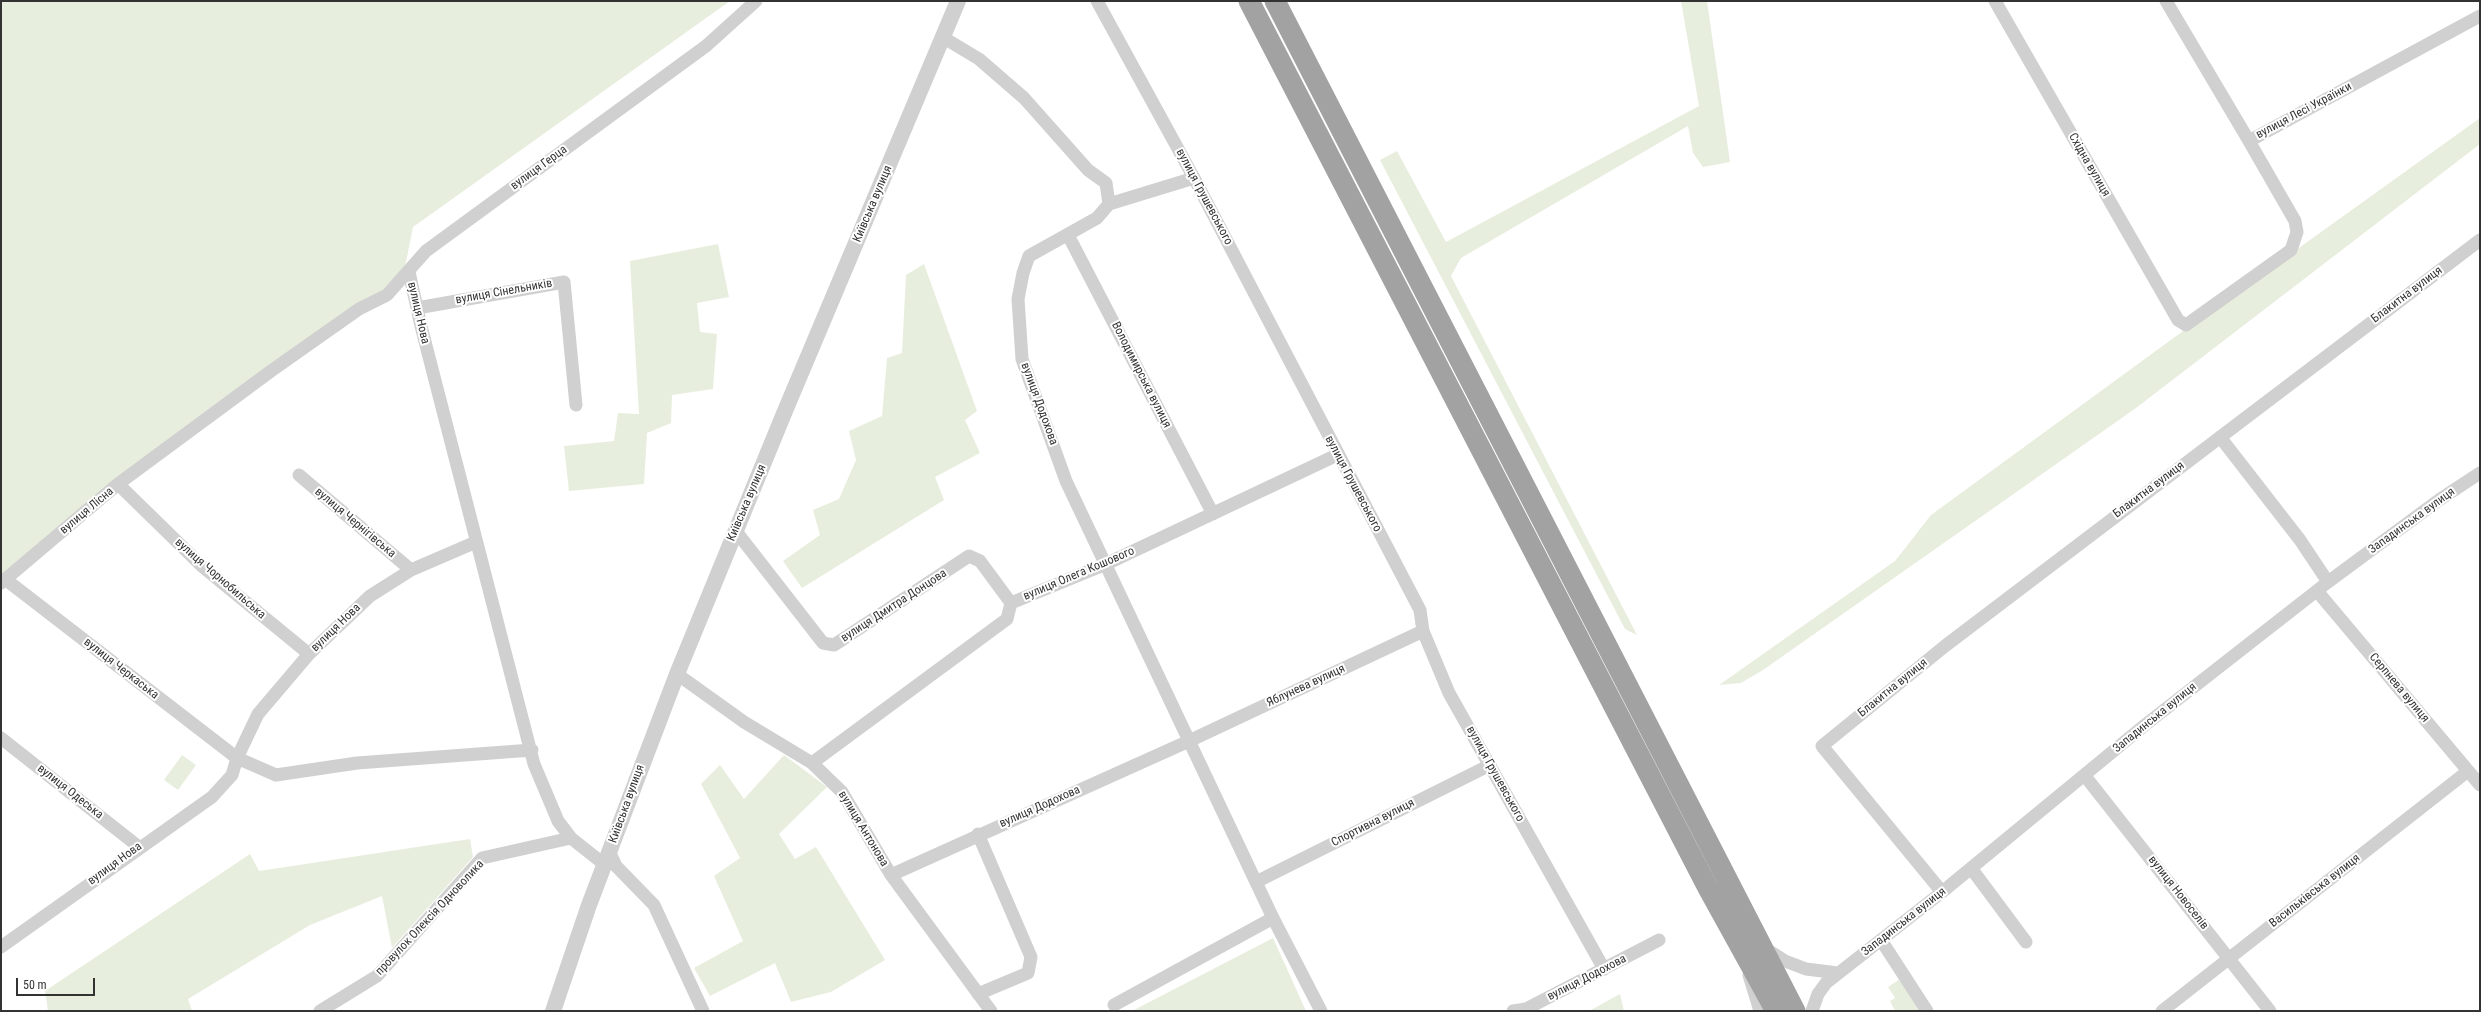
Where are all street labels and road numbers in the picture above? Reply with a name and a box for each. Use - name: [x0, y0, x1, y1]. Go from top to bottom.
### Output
- street label: вулиця Лесі Українки: [2254, 80, 2354, 142]
- street label: Східна вулиця: [2065, 131, 2113, 199]
- street label: вулиця Герца: [508, 143, 570, 193]
- street label: вулиця Грушевського: [1173, 146, 1235, 248]
- street label: Київська вулиця: [850, 163, 896, 245]
- street label: Блакитна вулиця: [2369, 264, 2445, 326]
- street label: вулиця Сінельників: [455, 276, 553, 308]
- street label: вулиця Нова: [404, 281, 432, 345]
- street label: Володимирська вулиця: [1108, 320, 1174, 430]
- street label: вулиця Додохова: [1017, 361, 1061, 447]
- street label: вулиця Грушевського: [1322, 433, 1384, 535]
- street label: Блакитна вулиця: [2111, 459, 2187, 521]
- street label: Київська вулиця: [724, 462, 770, 544]
- street label: вулиця Лісна: [57, 484, 117, 538]
- street label: вулиця Чернігівська: [311, 485, 399, 561]
- street label: Западинська вулиця: [2366, 485, 2458, 557]
- street label: вулиця Чорнобильська: [172, 536, 268, 622]
- street label: вулиця Олега Кошового: [1021, 544, 1137, 604]
- street label: вулиця Дмитра Донцова: [838, 566, 950, 646]
- street label: вулиця Нова: [308, 601, 364, 655]
- street label: вулиця Черкаська: [81, 635, 161, 703]
- street label: Серпнева вулиця: [2366, 650, 2432, 726]
- street label: Блакитна вулиця: [1855, 656, 1931, 720]
- street label: Яблунева вулиця: [1264, 661, 1348, 711]
- street label: Западинська вулиця: [2110, 680, 2200, 756]
- street label: вулиця Грушевського: [1463, 724, 1527, 824]
- street label: вулиця Одеська: [34, 762, 106, 822]
- street label: Київська вулиця: [606, 763, 648, 845]
- street label: вулиця Додохова: [997, 783, 1083, 831]
- street label: вулиця Антонова: [835, 789, 891, 869]
- street label: Спортивна вулиця: [1329, 796, 1417, 850]
- street label: вулиця Нова: [85, 840, 145, 888]
- street label: Васильківська вулиця: [2267, 851, 2363, 931]
- street label: вулиця Новоселів: [2145, 853, 2211, 933]
- street label: провулок Олексія Одноволика: [373, 857, 487, 979]
- street label: Западинська вулиця: [1859, 885, 1949, 959]
- street label: вулиця Додохова: [1545, 952, 1629, 1004]

